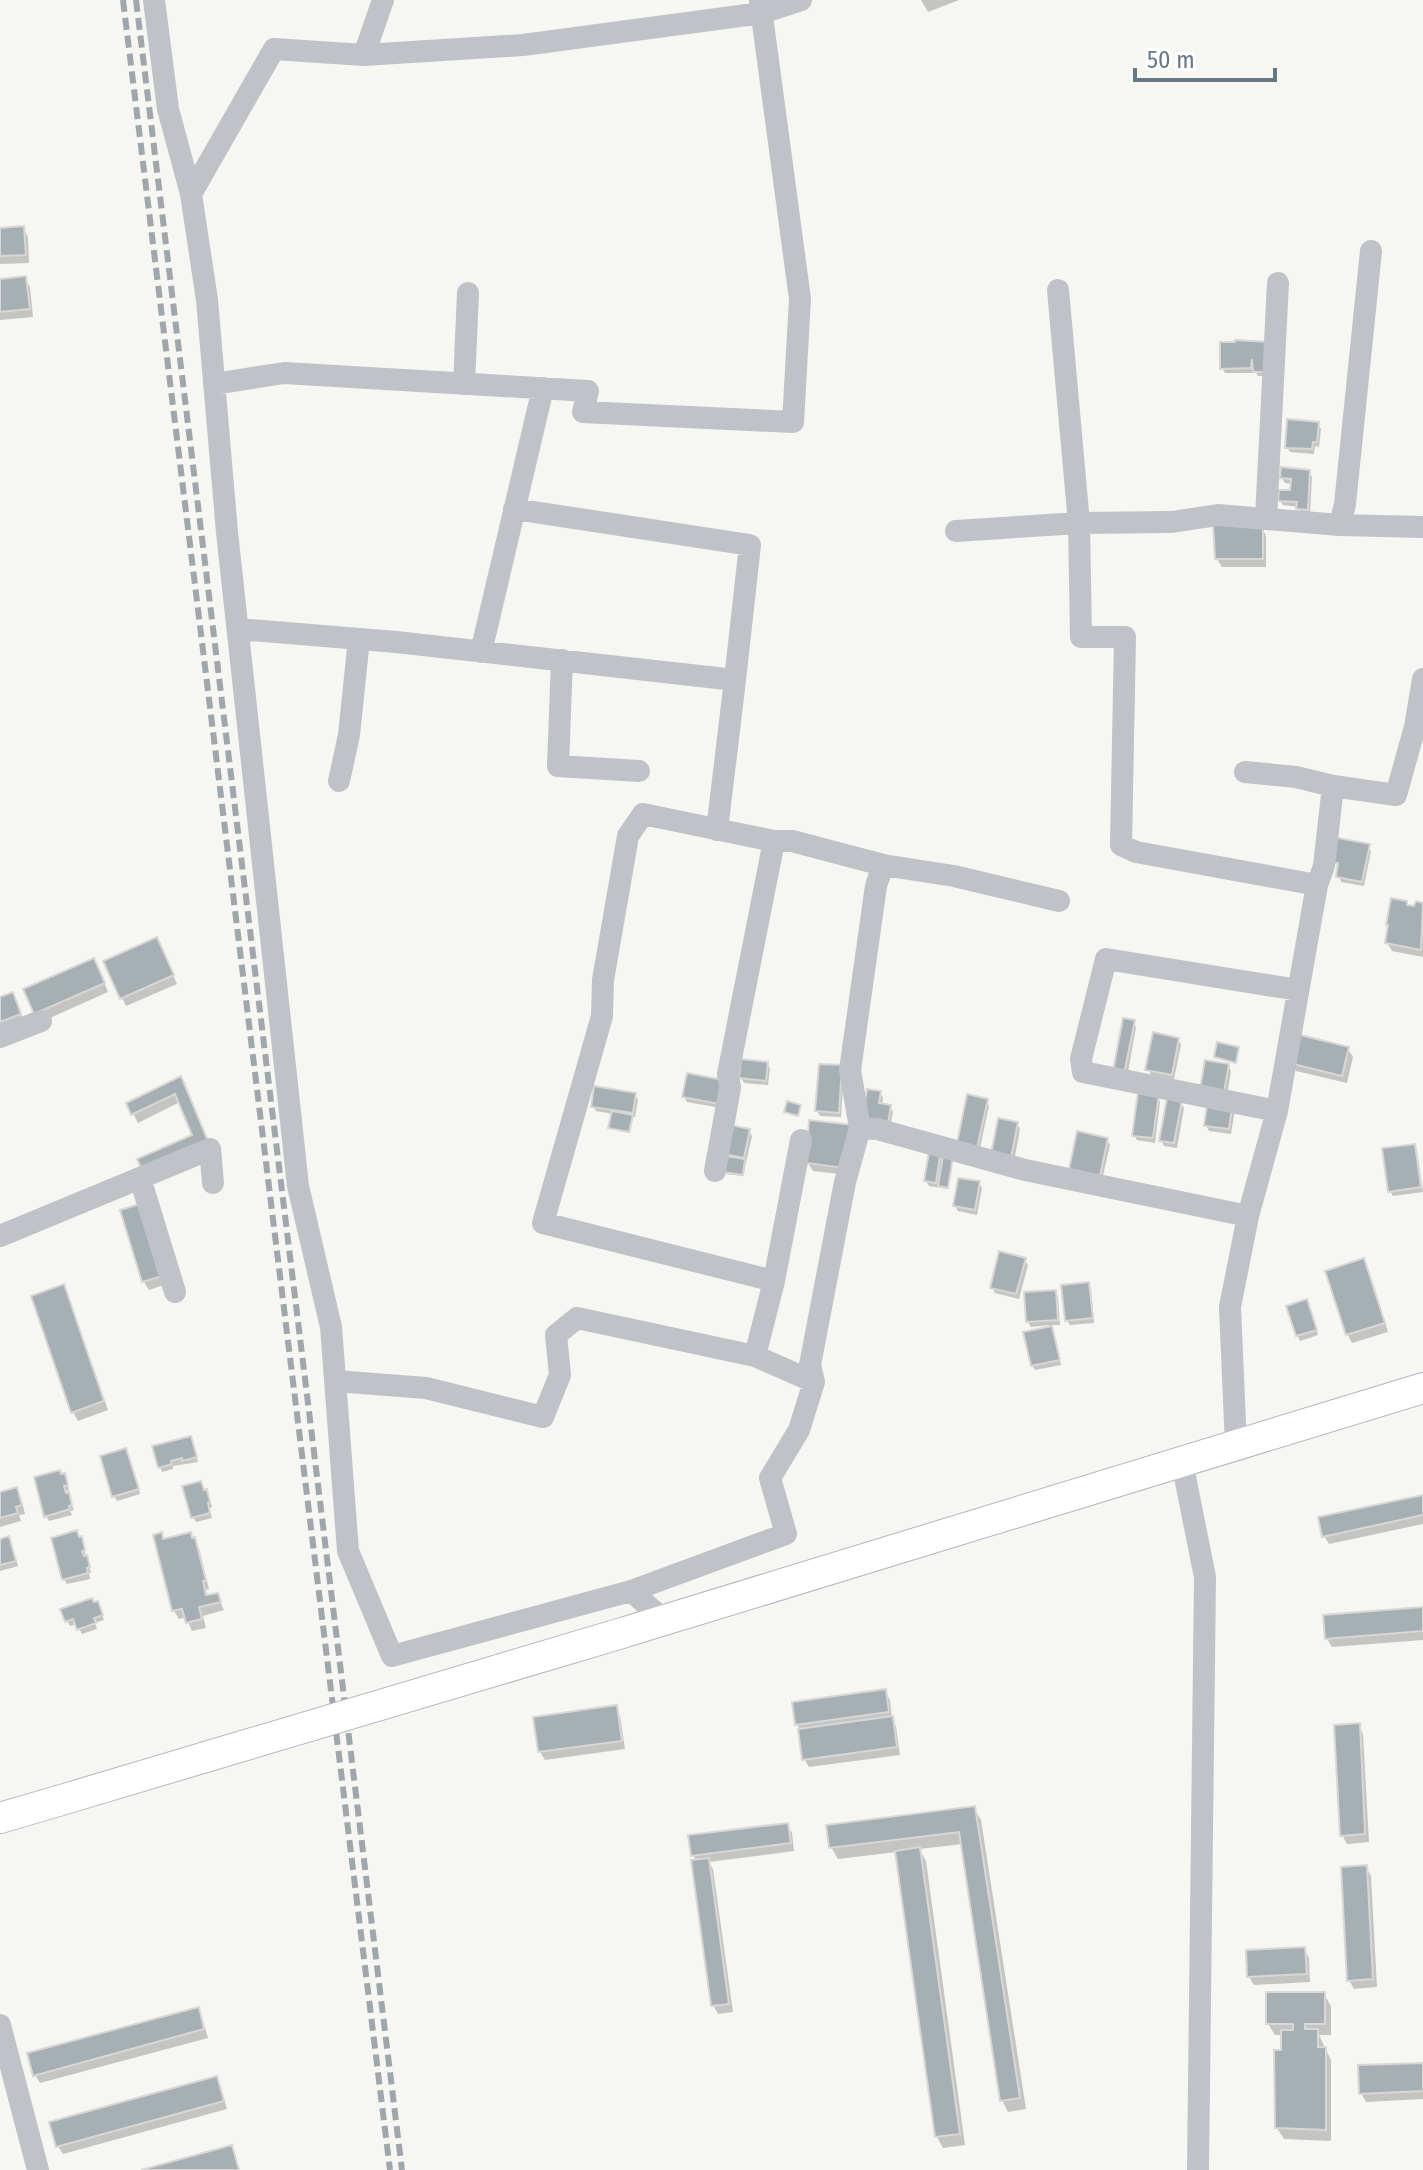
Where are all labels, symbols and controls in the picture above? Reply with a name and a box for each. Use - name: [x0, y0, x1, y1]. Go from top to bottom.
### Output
- scale bar: [1135, 32, 1275, 82]
- text: 50 m: [1147, 46, 1195, 74]

